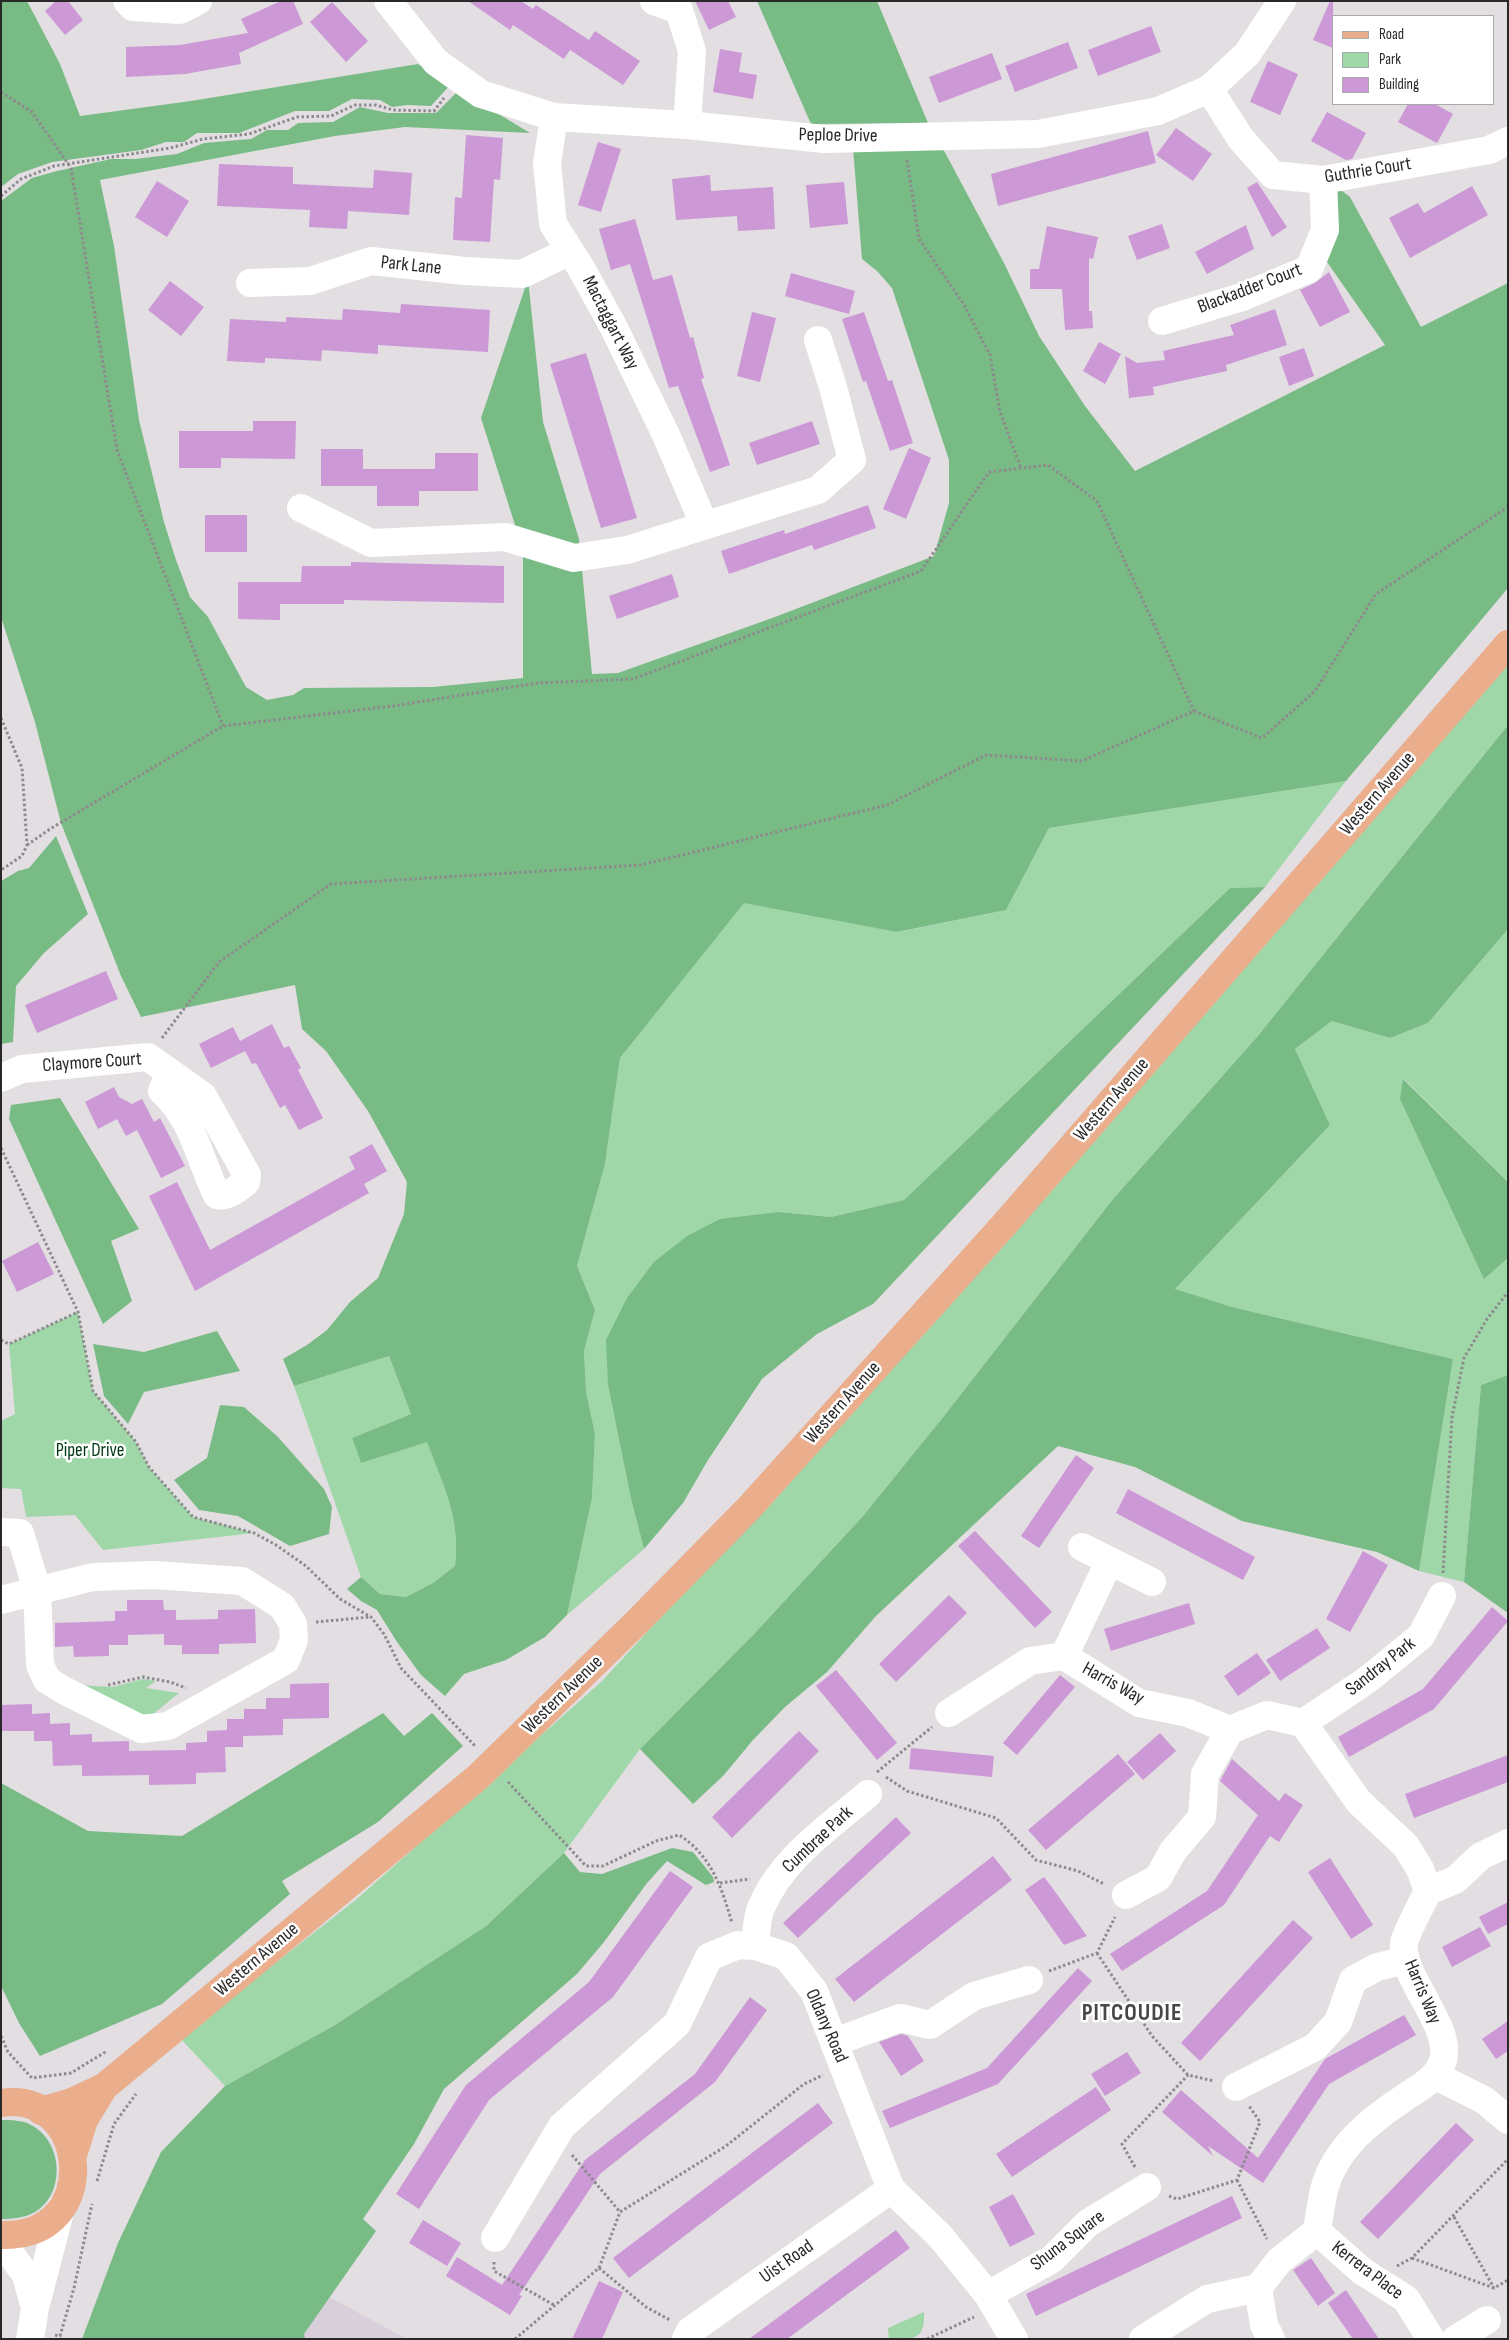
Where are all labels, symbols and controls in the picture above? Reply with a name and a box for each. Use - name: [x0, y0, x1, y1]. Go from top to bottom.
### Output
- legend: [1332, 15, 1494, 105]
- text: Road: [1379, 25, 1404, 44]
- text: Park: [1379, 50, 1401, 69]
- text: Building: [1379, 75, 1419, 94]
- street label: Peploe Drive: [798, 124, 878, 148]
- street label: Guthrie Court: [1323, 153, 1413, 189]
- street label: Park Lane: [380, 251, 442, 281]
- street label: Blackadder Court: [1195, 259, 1305, 319]
- street label: Mactaggart Way: [577, 272, 643, 374]
- street label: Western Avenue: [1336, 748, 1420, 840]
- street label: Claymore Court: [42, 1048, 142, 1078]
- street label: Western Avenue: [1070, 1054, 1154, 1146]
- street label: Western Avenue: [800, 1357, 886, 1449]
- park label: Piper Drive: [56, 1440, 124, 1462]
- street label: Sandray Park: [1342, 1633, 1420, 1701]
- street label: Western Avenue: [518, 1651, 608, 1739]
- street label: Harris Way: [1078, 1658, 1148, 1710]
- street label: Cumbrae Park: [778, 1802, 858, 1878]
- street label: Western Avenue: [210, 1918, 304, 2002]
- street label: Harris Way: [1398, 1956, 1446, 2028]
- street label: Oldany Road: [800, 1986, 852, 2066]
- district label: PITCOUDIE: [1081, 2000, 1183, 2028]
- street label: Shuna Square: [1026, 2206, 1110, 2276]
- street label: Uist Road: [756, 2235, 818, 2289]
- street label: Kerrera Place: [1327, 2237, 1407, 2305]

